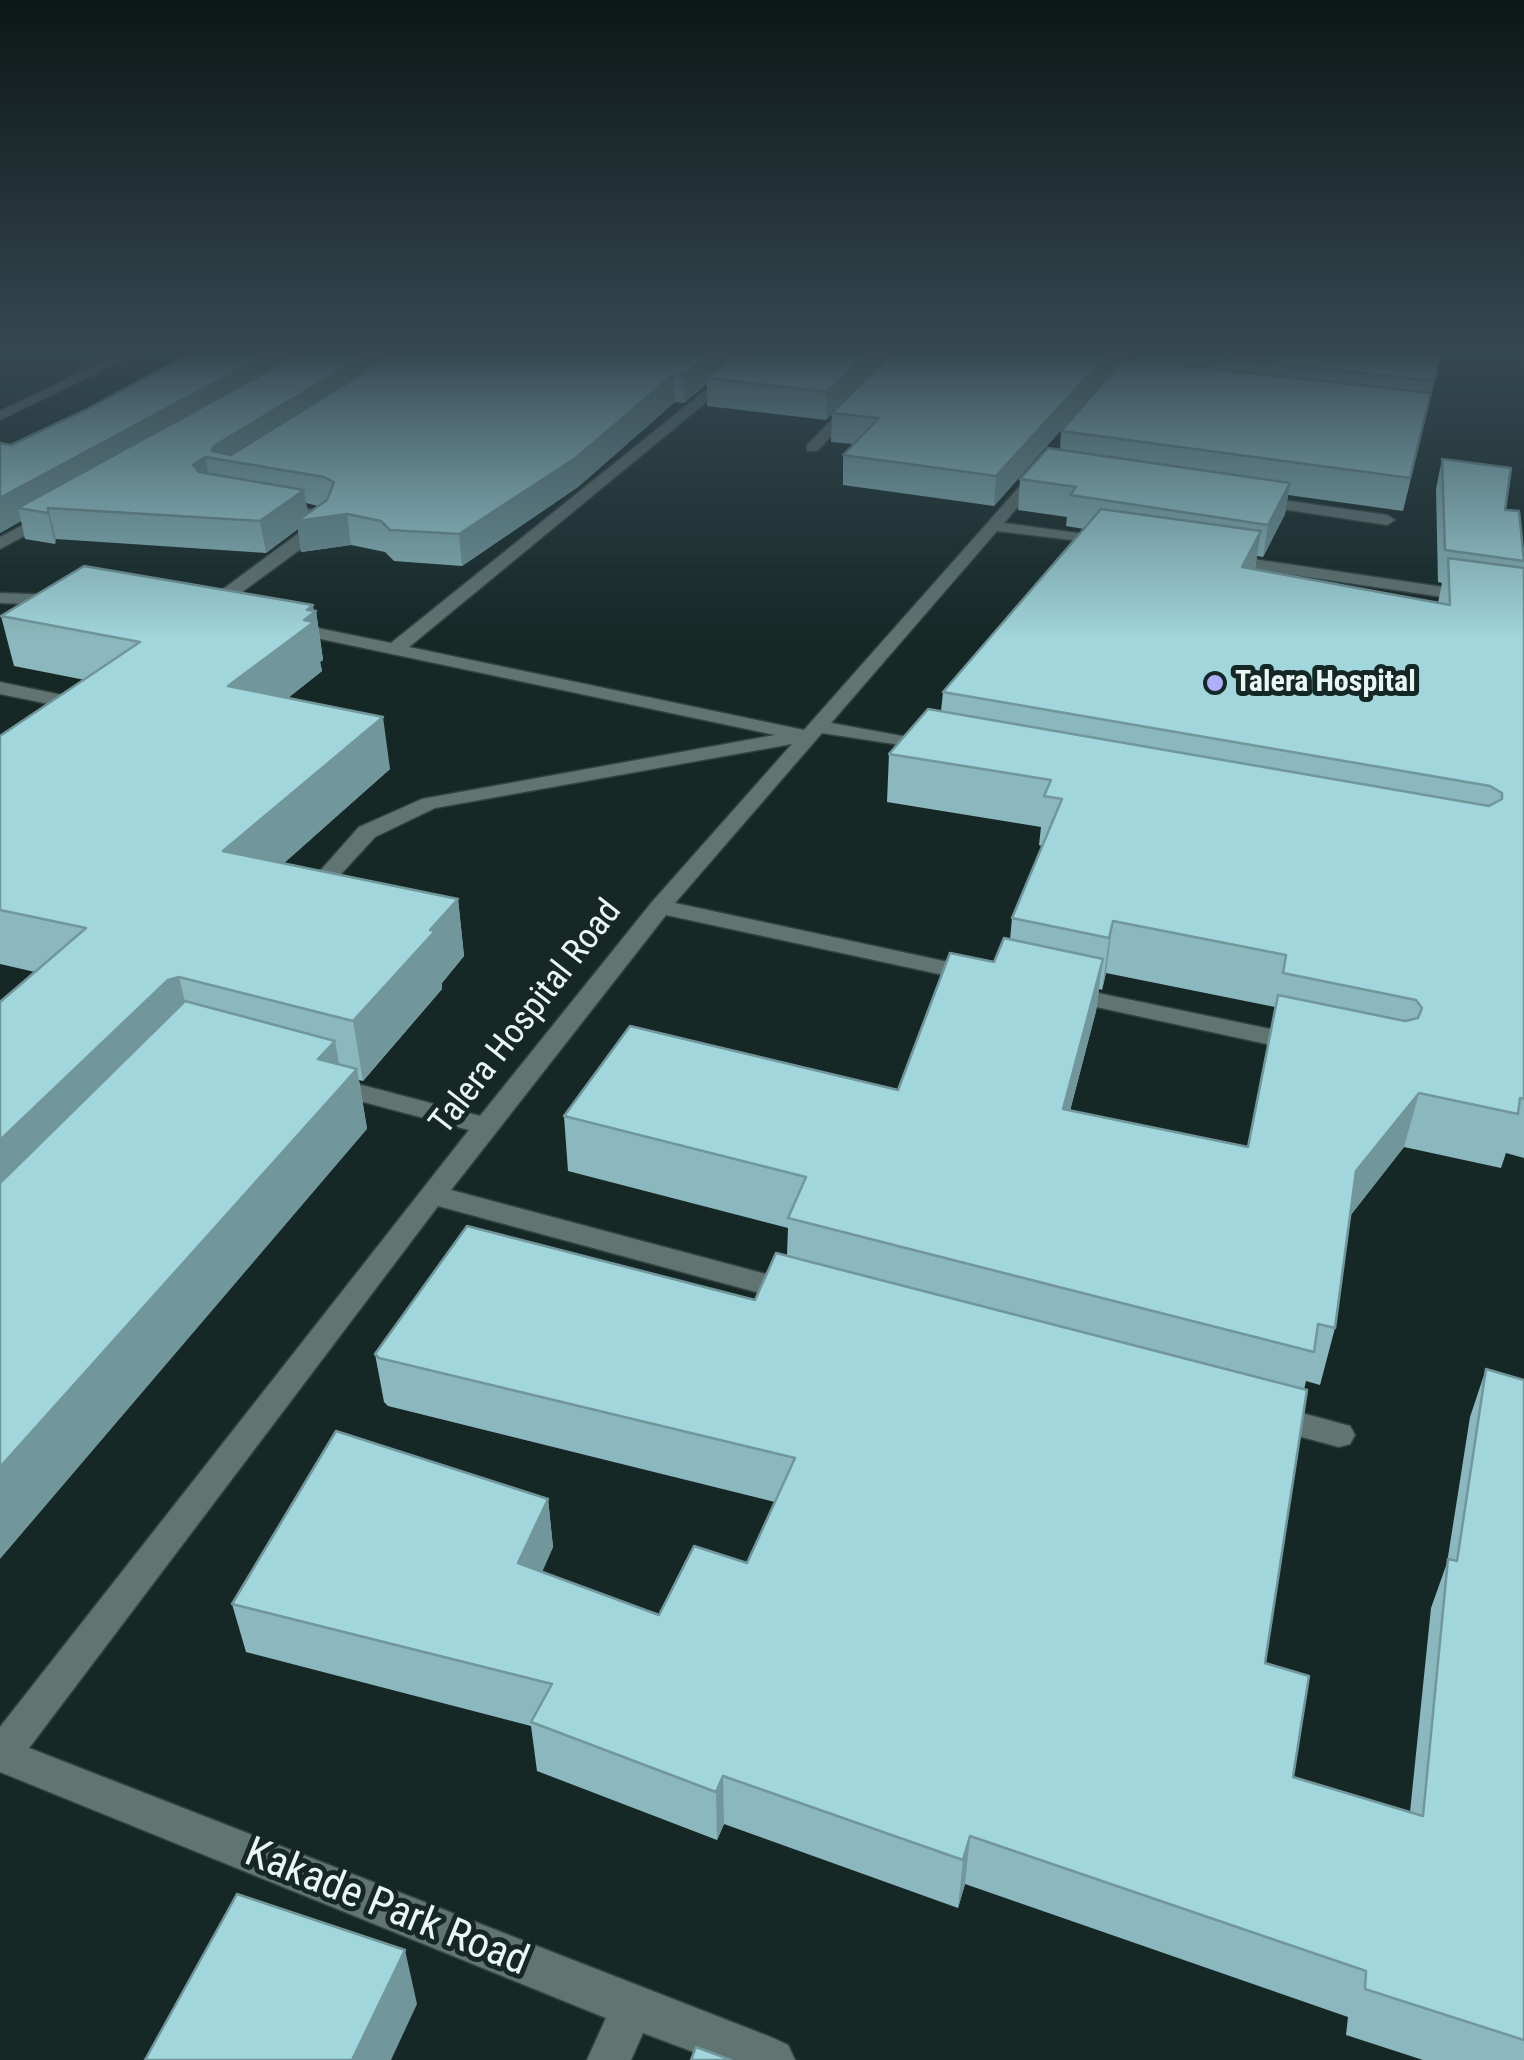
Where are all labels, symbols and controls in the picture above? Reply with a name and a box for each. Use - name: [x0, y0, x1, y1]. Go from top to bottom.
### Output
- place label: Talera Hospital: [1235, 665, 1416, 701]
- marker: Talera Hospital: [1204, 672, 1226, 694]
- street label: Talera Hospital Road: [422, 892, 632, 1144]
- street label: Kakade Park Road: [237, 1829, 535, 1989]

